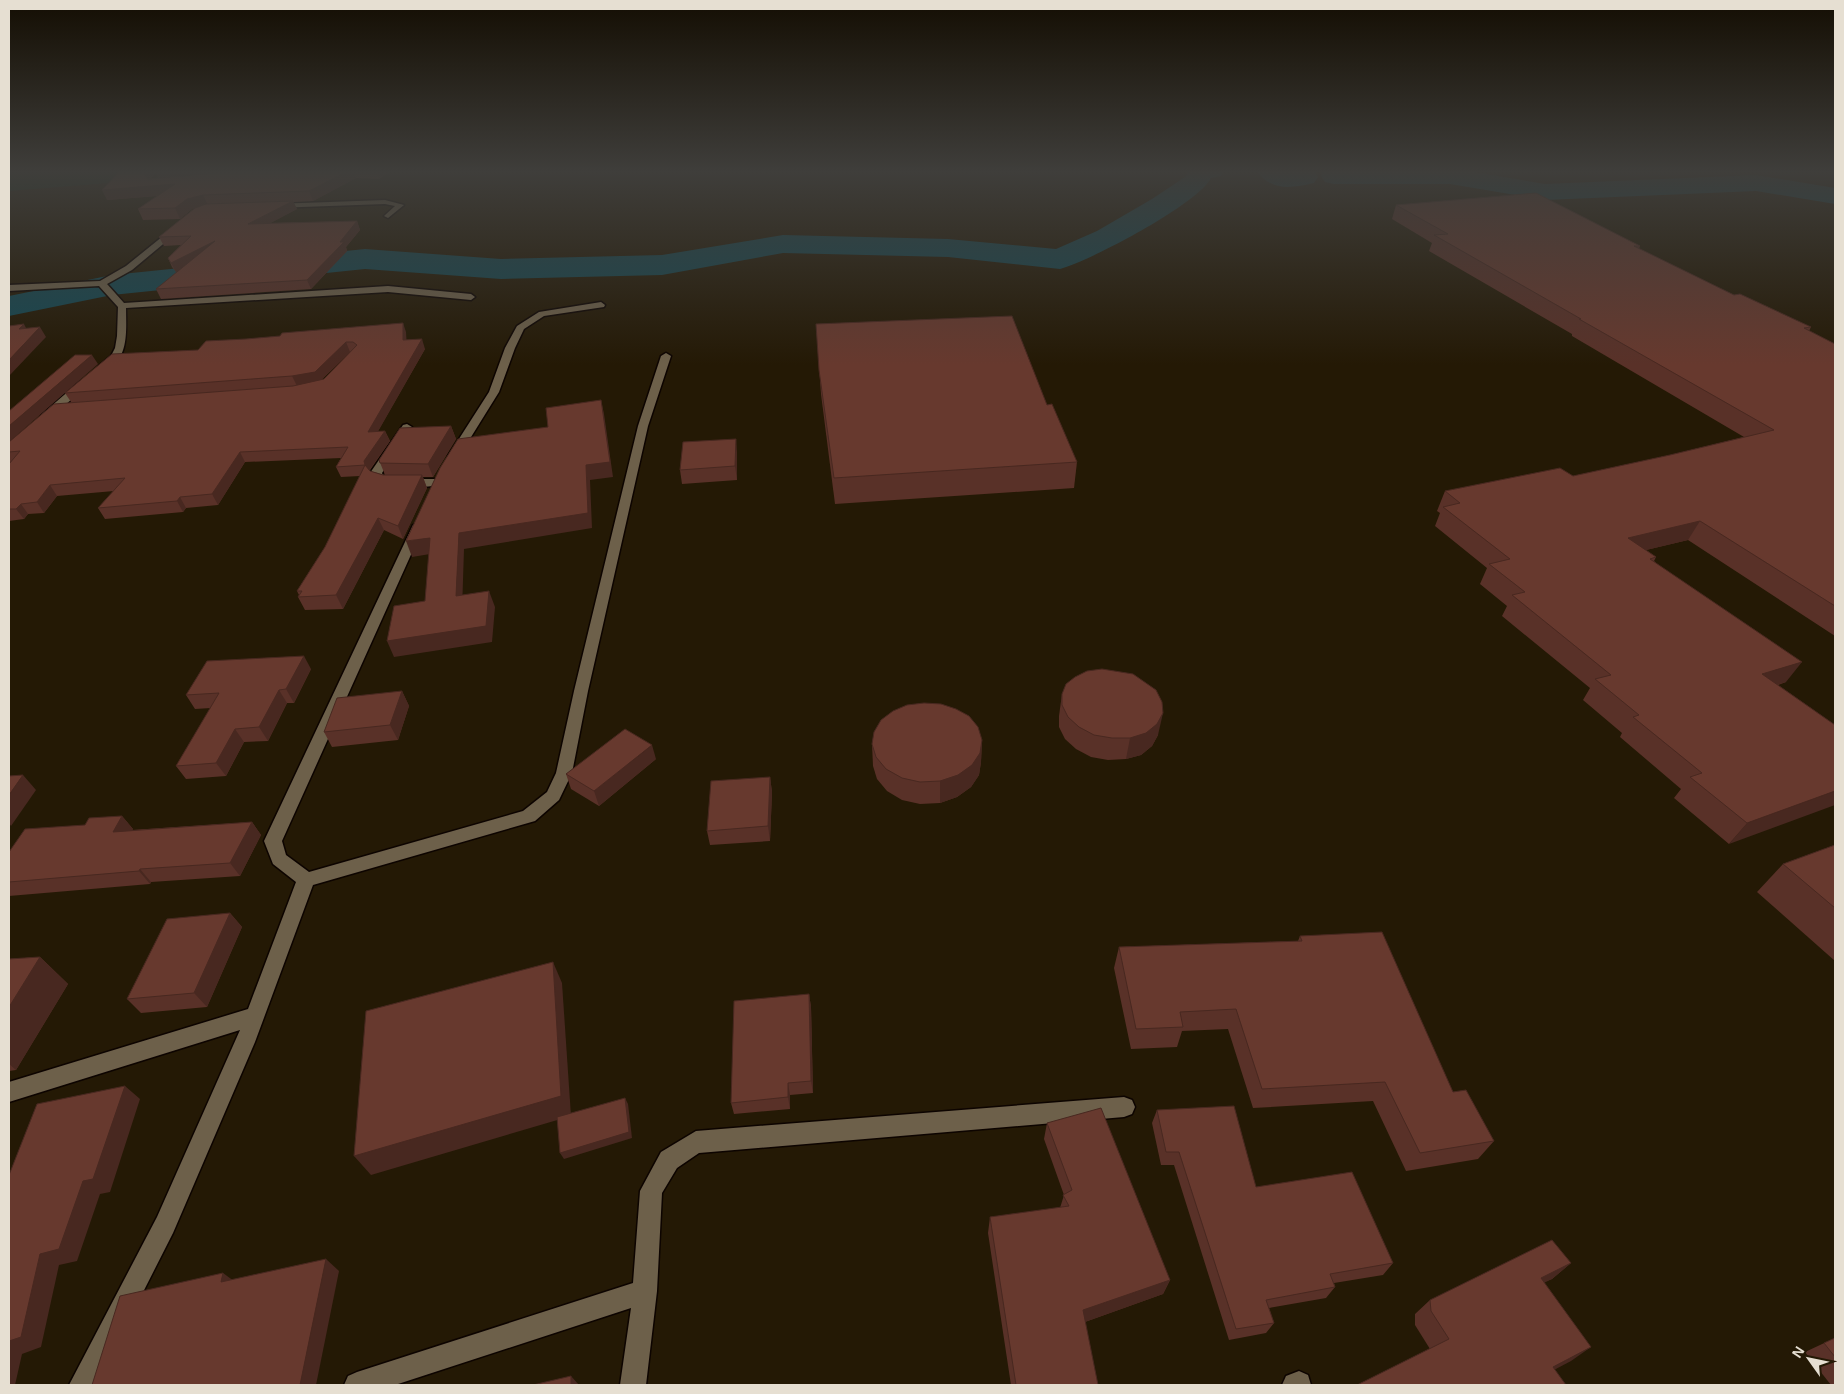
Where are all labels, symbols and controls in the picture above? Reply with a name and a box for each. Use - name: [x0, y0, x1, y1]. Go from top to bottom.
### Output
- north arrow: [1784, 1334, 1834, 1384]
- text: N: [1789, 1343, 1808, 1361]

